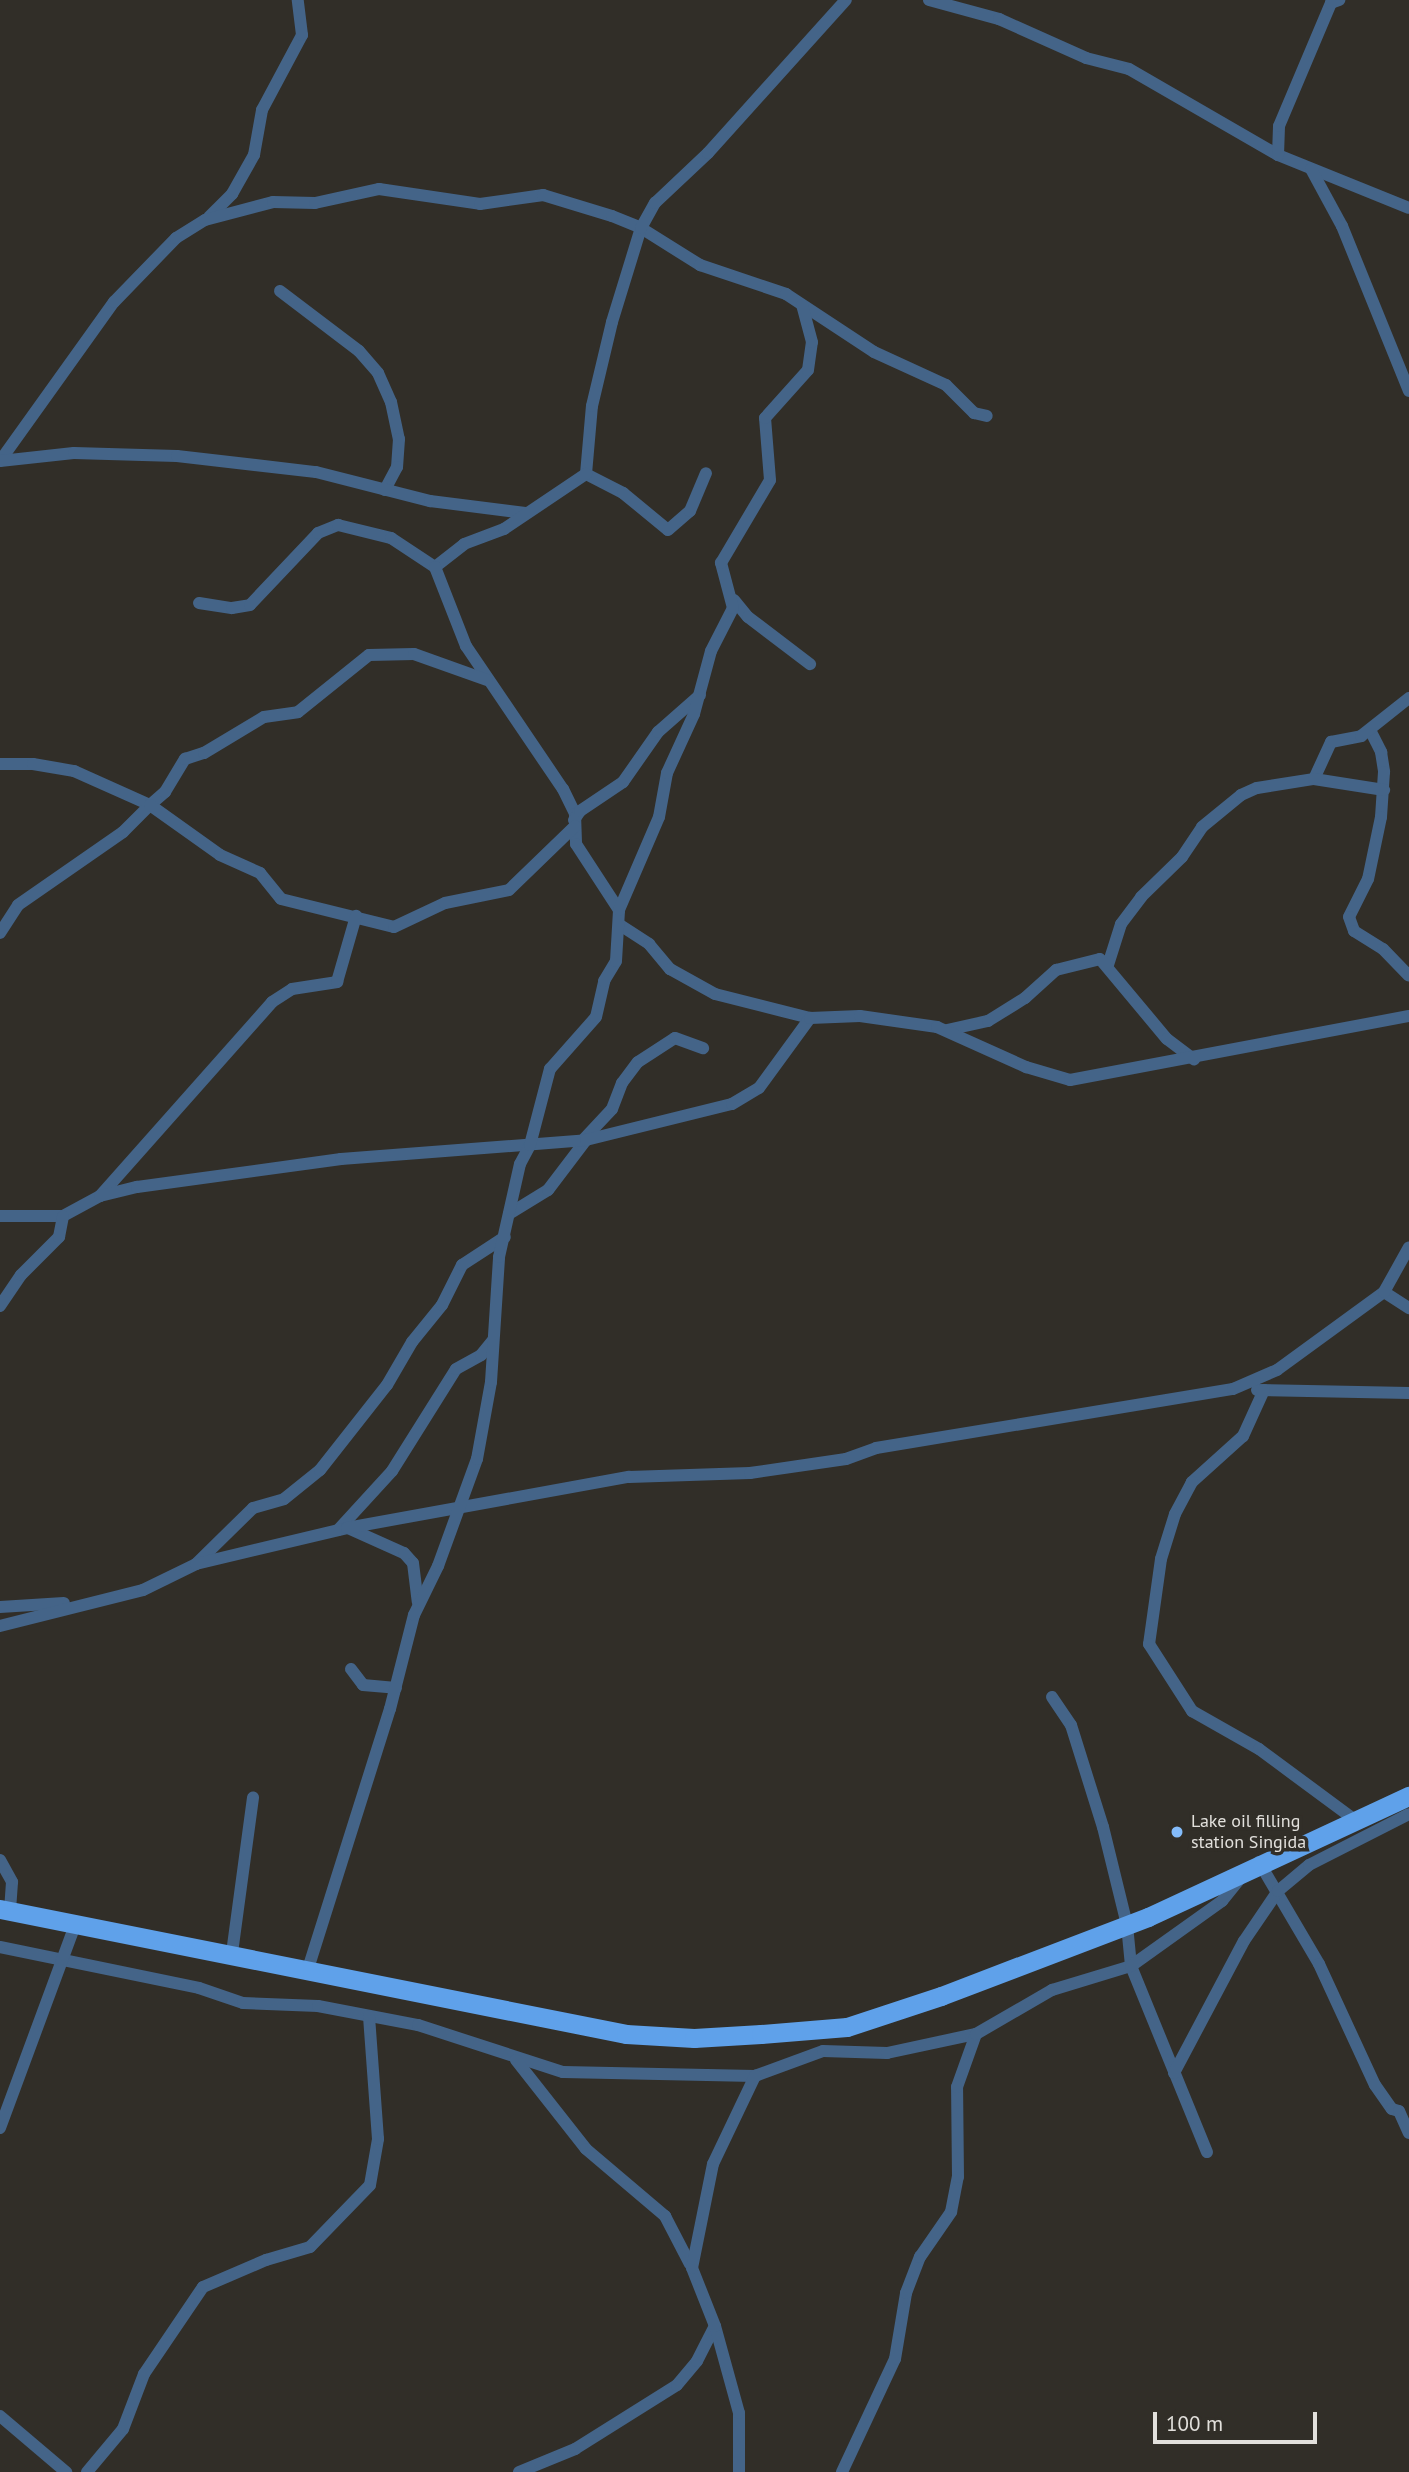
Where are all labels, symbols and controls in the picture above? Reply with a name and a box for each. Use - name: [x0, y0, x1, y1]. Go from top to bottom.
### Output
- place label: Lake oil filling station Singida: [1191, 1811, 1306, 1854]
- marker: Lake oil filling station Singida: [1169, 1824, 1185, 1840]
- scale bar: [1157, 2398, 1322, 2442]
- text: 100 m: [1166, 2410, 1223, 2437]

